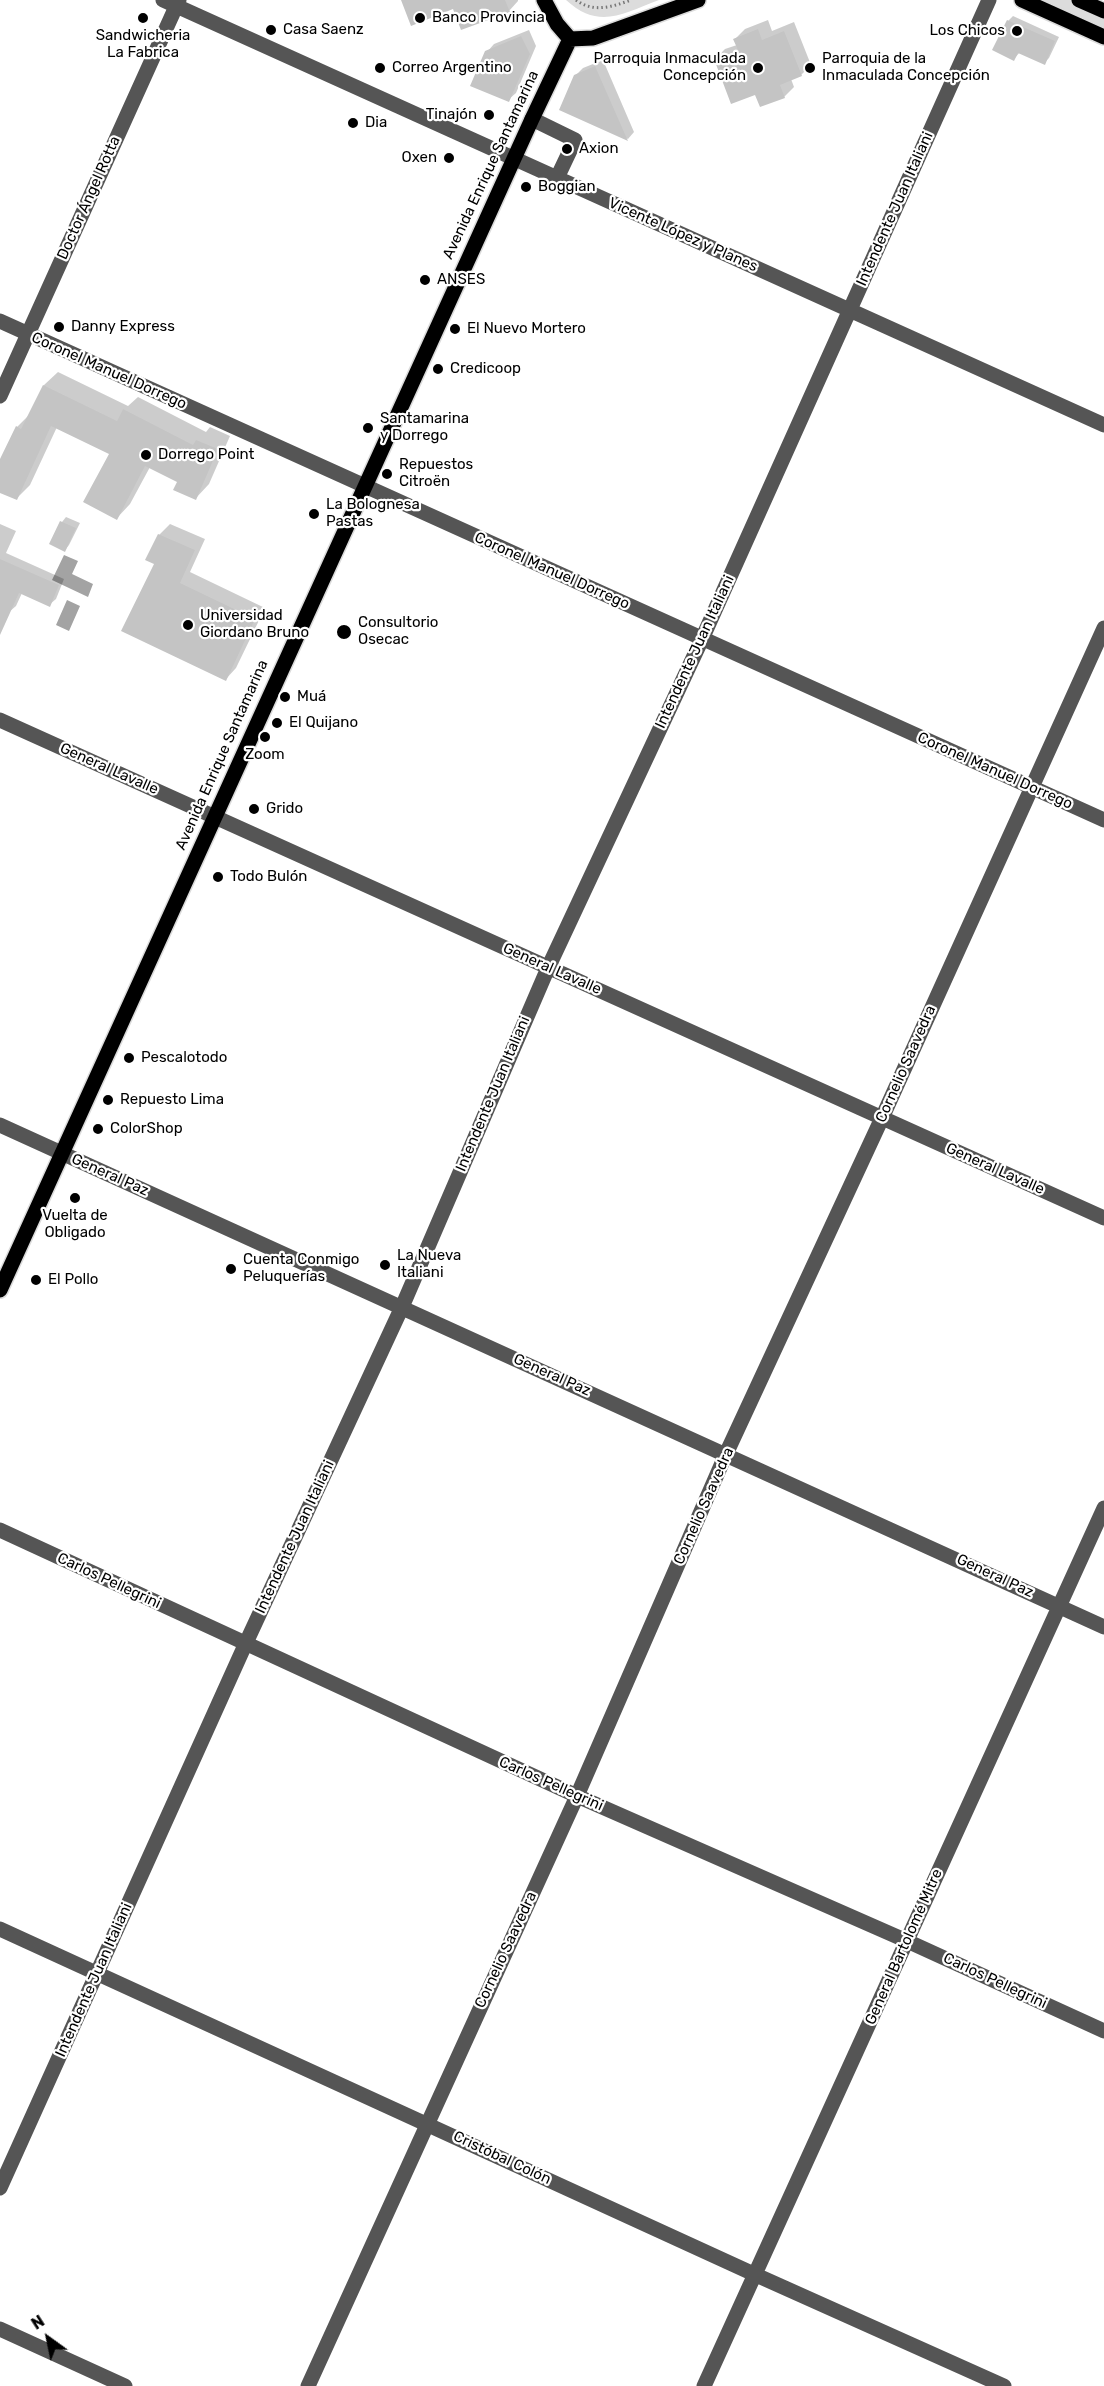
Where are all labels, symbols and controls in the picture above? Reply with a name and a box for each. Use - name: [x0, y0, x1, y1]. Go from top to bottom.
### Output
- place label: Banco Provincia: [432, 9, 545, 27]
- marker: Sandwicheria La Fabrica: [136, 11, 150, 25]
- marker: Banco Provincia: [413, 11, 427, 25]
- place label: Casa Saenz: [283, 21, 364, 39]
- place label: Los Chicos: [929, 22, 1005, 40]
- marker: Casa Saenz: [264, 23, 278, 37]
- marker: Los Chicos: [1010, 24, 1024, 38]
- place label: Sandwicheria La Fabrica: [96, 27, 190, 62]
- place label: Parroquia Inmaculada Concepción: [594, 50, 746, 85]
- place label: Parroquia de la Inmaculada Concepción: [822, 50, 990, 85]
- place label: Correo Argentino: [392, 59, 512, 77]
- marker: Correo Argentino: [373, 61, 387, 75]
- marker: Parroquia Inmaculada Concepción: [751, 61, 765, 75]
- marker: Parroquia de la Inmaculada Concepción: [803, 61, 817, 75]
- street label: Avenida Enrique Santamarina: [439, 68, 543, 262]
- place label: Tinajón: [426, 106, 477, 124]
- marker: Tinajón: [482, 108, 496, 122]
- place label: Dia: [365, 114, 387, 132]
- marker: Dia: [346, 116, 360, 130]
- street label: Intendente Juan Italiani: [853, 129, 937, 289]
- street label: Doctor Ángel Rotta: [54, 134, 124, 262]
- place label: Axion: [579, 140, 618, 158]
- marker: Axion: [560, 142, 574, 156]
- place label: Oxen: [402, 149, 437, 167]
- marker: Oxen: [442, 151, 456, 165]
- place label: Boggian: [538, 178, 596, 196]
- marker: Boggian: [519, 180, 533, 194]
- street label: Vicente López y Planes: [606, 194, 760, 276]
- place label: ANSES: [437, 271, 485, 289]
- marker: ANSES: [418, 273, 432, 287]
- place label: Danny Express: [71, 318, 175, 336]
- marker: Danny Express: [52, 320, 66, 334]
- place label: El Nuevo Mortero: [467, 320, 586, 338]
- marker: El Nuevo Mortero: [448, 322, 462, 336]
- street label: Coronel Manuel Dorrego: [29, 329, 189, 413]
- place label: Credicoop: [450, 360, 521, 378]
- marker: Credicoop: [431, 362, 445, 376]
- place label: Santamarina y Dorrego: [380, 410, 469, 445]
- marker: Santamarina y Dorrego: [361, 421, 375, 435]
- place label: Dorrego Point: [158, 446, 254, 464]
- marker: Dorrego Point: [139, 448, 153, 462]
- place label: Repuestos Citroën: [399, 456, 473, 491]
- marker: Repuestos Citroën: [380, 467, 394, 481]
- place label: La Bolognesa Pastas: [326, 496, 420, 531]
- marker: La Bolognesa Pastas: [307, 507, 321, 521]
- street label: Coronel Manuel Dorrego: [472, 529, 632, 613]
- street label: Intendente Juan Italiani: [652, 573, 738, 731]
- place label: Universidad Giordano Bruno: [200, 607, 309, 642]
- place label: Consultorio Osecac: [358, 614, 438, 649]
- marker: Universidad Giordano Bruno: [181, 618, 195, 632]
- marker: Consultorio Osecac: [335, 623, 353, 641]
- street label: Avenida Enrique Santamarina: [172, 657, 272, 853]
- place label: Muá: [297, 688, 326, 706]
- marker: Muá: [278, 690, 292, 704]
- place label: El Quijano: [289, 714, 358, 732]
- marker: El Quijano: [270, 716, 284, 730]
- street label: Coronel Manuel Dorrego: [915, 729, 1075, 813]
- marker: Zoom: [258, 730, 272, 744]
- street label: General Lavalle: [57, 739, 161, 799]
- place label: Zoom: [245, 746, 285, 764]
- place label: Grido: [266, 800, 303, 818]
- marker: Grido: [247, 802, 261, 816]
- place label: Todo Bulón: [230, 868, 307, 886]
- marker: Todo Bulón: [211, 870, 225, 884]
- street label: General Lavalle: [500, 939, 604, 999]
- street label: Cornelio Saavedra: [872, 1003, 940, 1125]
- street label: Intendente Juan Italiani: [452, 1014, 534, 1174]
- place label: Pescalotodo: [141, 1049, 227, 1067]
- marker: Pescalotodo: [122, 1051, 136, 1065]
- place label: Repuesto Lima: [120, 1091, 224, 1109]
- marker: Repuesto Lima: [101, 1093, 115, 1107]
- place label: ColorShop: [110, 1120, 183, 1138]
- marker: ColorShop: [91, 1122, 105, 1136]
- street label: General Lavalle: [943, 1139, 1047, 1199]
- street label: General Paz: [69, 1150, 151, 1200]
- marker: Vuelta de Obligado: [68, 1191, 82, 1205]
- place label: Vuelta de Obligado: [42, 1207, 108, 1242]
- place label: La Nueva Italiani: [397, 1247, 461, 1282]
- place label: Cuenta Conmigo Peluquerías: [243, 1251, 359, 1286]
- marker: La Nueva Italiani: [378, 1258, 392, 1272]
- marker: Cuenta Conmigo Peluquerías: [224, 1262, 238, 1276]
- place label: El Pollo: [48, 1271, 98, 1289]
- marker: El Pollo: [29, 1273, 43, 1287]
- street label: General Paz: [511, 1350, 593, 1400]
- street label: Cornelio Saavedra: [670, 1445, 738, 1567]
- street label: Intendente Juan Italiani: [252, 1458, 338, 1616]
- street label: Carlos Pellegrini: [54, 1549, 164, 1613]
- street label: General Paz: [954, 1550, 1036, 1602]
- street label: Carlos Pellegrini: [496, 1753, 606, 1815]
- street label: General Bartolomé Mitre: [861, 1866, 947, 2028]
- street label: Cornelio Saavedra: [471, 1889, 541, 2011]
- street label: Intendente Juan Italiani: [52, 1900, 136, 2060]
- street label: Carlos Pellegrini: [940, 1949, 1050, 2013]
- street label: Cristóbal Colón: [450, 2127, 554, 2189]
- north arrow: [18, 2308, 78, 2368]
- text: N: [28, 2311, 48, 2334]

